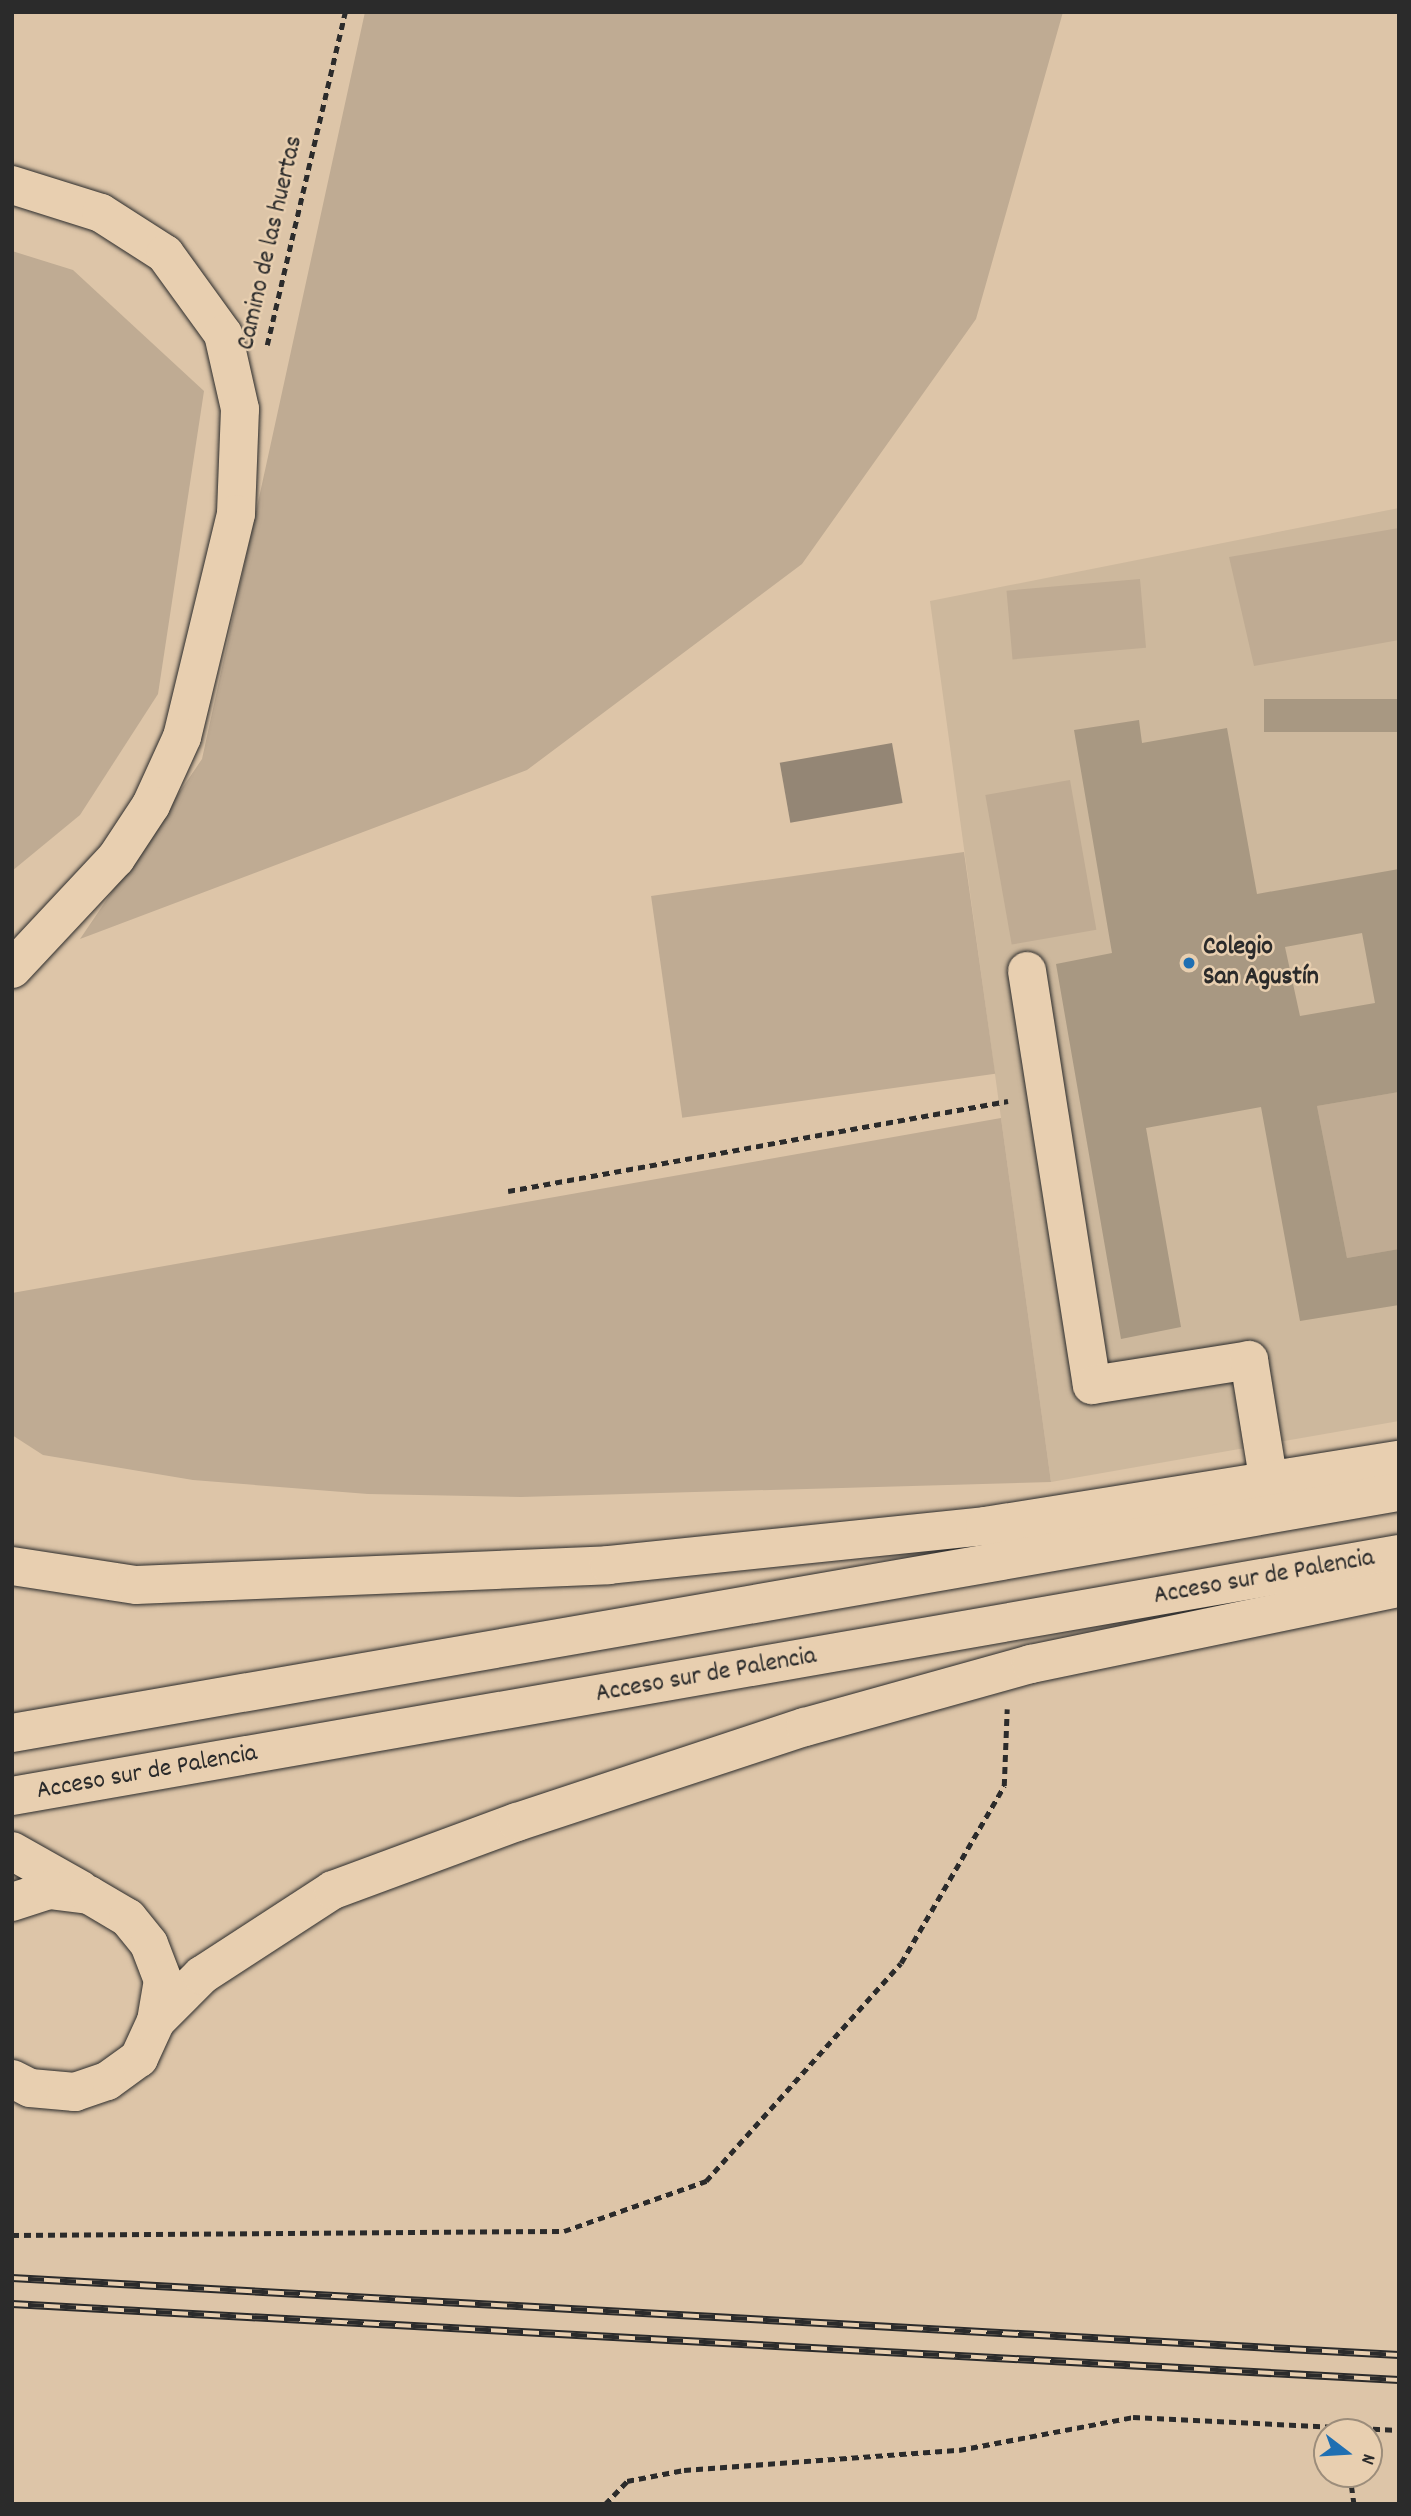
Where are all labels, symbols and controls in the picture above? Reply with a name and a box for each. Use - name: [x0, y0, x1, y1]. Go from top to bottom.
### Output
- street label: Camino de las huertas: [231, 133, 311, 353]
- place label: Colegio San Agustín: [1203, 932, 1319, 993]
- marker: Colegio San Agustín: [1181, 955, 1197, 971]
- street label: Acceso sur de Palencia: [1151, 1543, 1377, 1613]
- street label: Acceso sur de Palencia: [593, 1641, 819, 1711]
- street label: Acceso sur de Palencia: [34, 1738, 260, 1808]
- north arrow: [1313, 2418, 1383, 2488]
- text: N: [1352, 2450, 1381, 2467]

